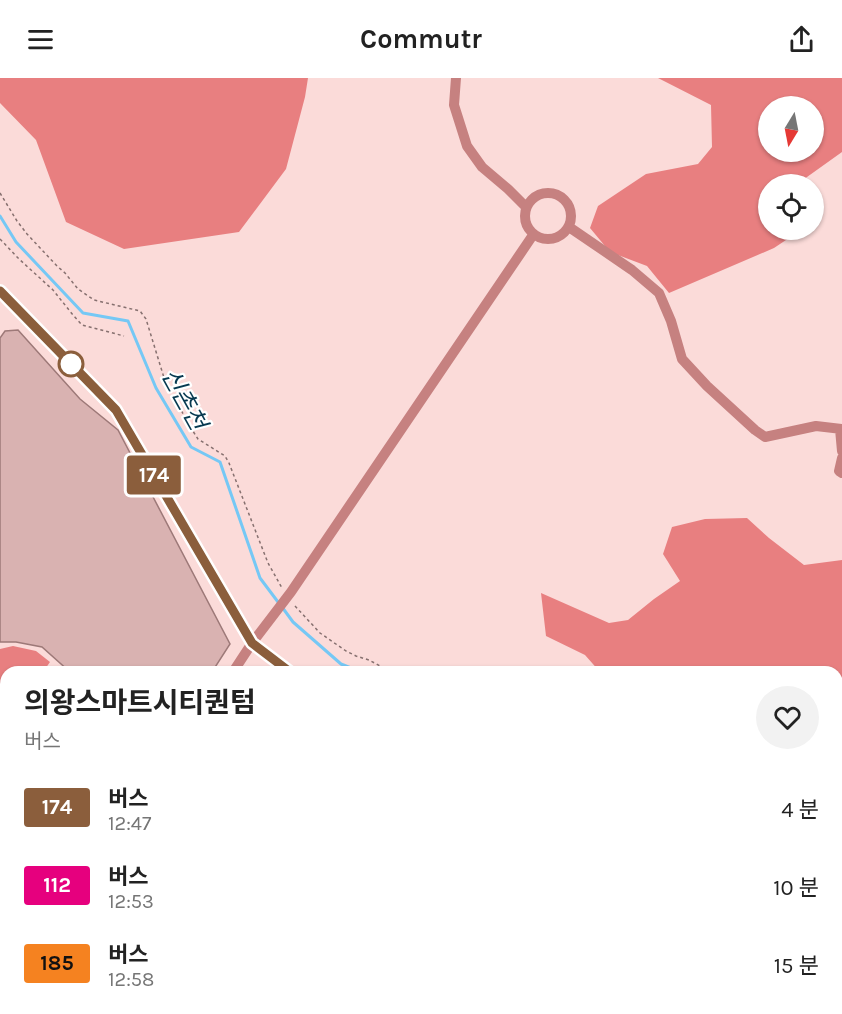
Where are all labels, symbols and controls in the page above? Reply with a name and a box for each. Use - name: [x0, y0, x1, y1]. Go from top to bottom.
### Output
- icon: menu: [24, 23, 57, 56]
- text: Commutr: [360, 23, 482, 55]
- icon: share: [785, 23, 818, 56]
- north arrow: [758, 96, 824, 162]
- map controls: [758, 96, 824, 240]
- button: locate: [758, 174, 824, 240]
- unlabelled marker: [58, 351, 84, 377]
- water label: 신촌천: [156, 363, 214, 437]
- line badge: 174: [120, 456, 189, 494]
- text: 174: [139, 463, 169, 487]
- text: 의왕스마트시티퀀텀: [24, 686, 256, 719]
- button: heart: [756, 686, 819, 749]
- text: 버스: [24, 730, 61, 753]
- text: 버스: [108, 786, 148, 812]
- text: 174: [42, 795, 72, 819]
- text: 4 분: [781, 797, 819, 823]
- text: 12:47: [108, 812, 151, 835]
- text: 버스: [108, 864, 148, 890]
- text: 112: [43, 873, 71, 897]
- text: 10 분: [773, 875, 819, 901]
- text: 12:53: [108, 890, 154, 913]
- text: 버스: [108, 942, 148, 968]
- text: 185: [40, 951, 74, 975]
- text: 15 분: [774, 953, 819, 979]
- text: 12:58: [108, 968, 154, 991]

